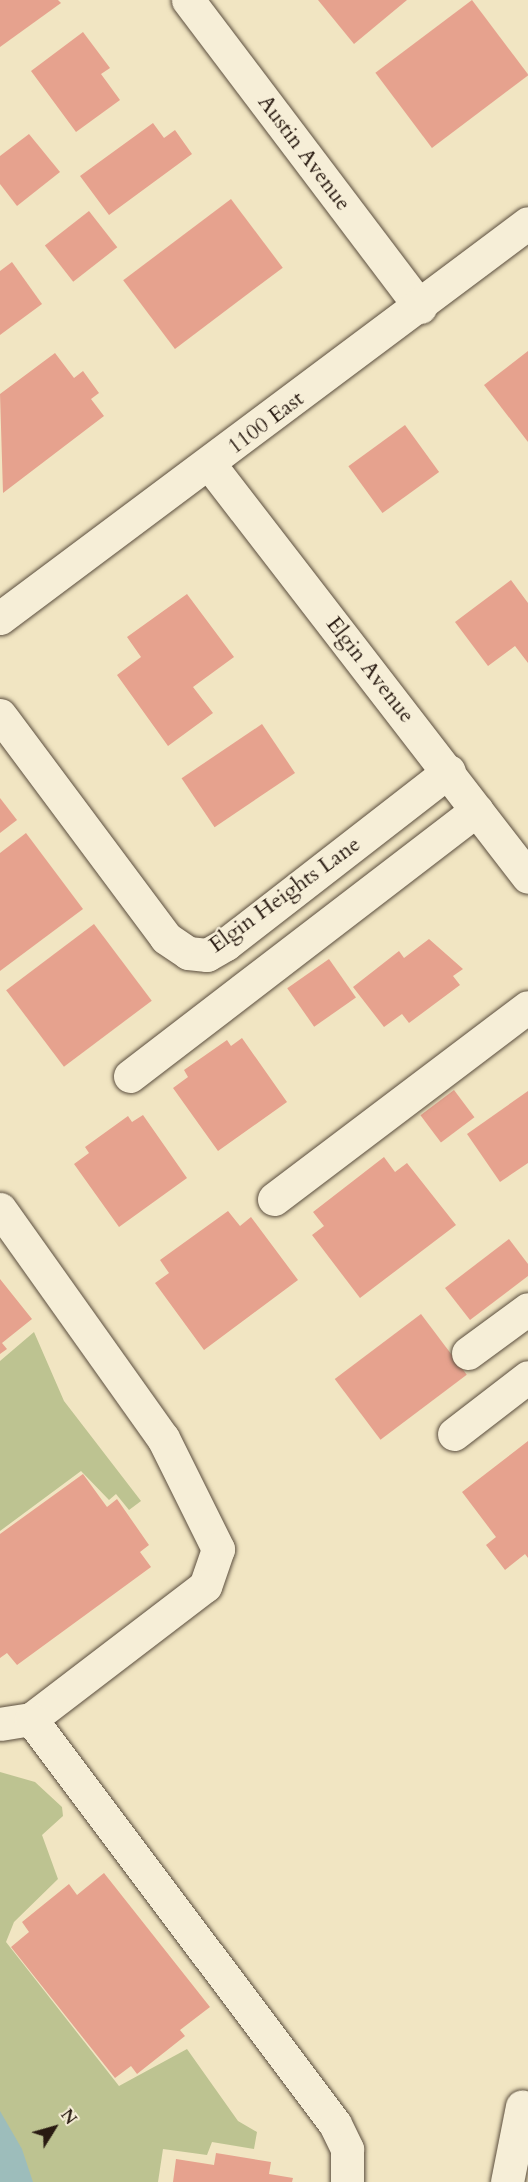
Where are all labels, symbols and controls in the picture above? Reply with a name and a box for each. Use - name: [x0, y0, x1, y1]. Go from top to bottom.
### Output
- street label: Austin Avenue: [252, 90, 356, 216]
- street label: 1100 East: [223, 386, 309, 460]
- street label: Elgin Avenue: [320, 612, 420, 728]
- street label: Elgin Heights Lane: [204, 831, 366, 959]
- north arrow: [24, 2098, 84, 2158]
- text: N: [55, 2105, 81, 2129]

